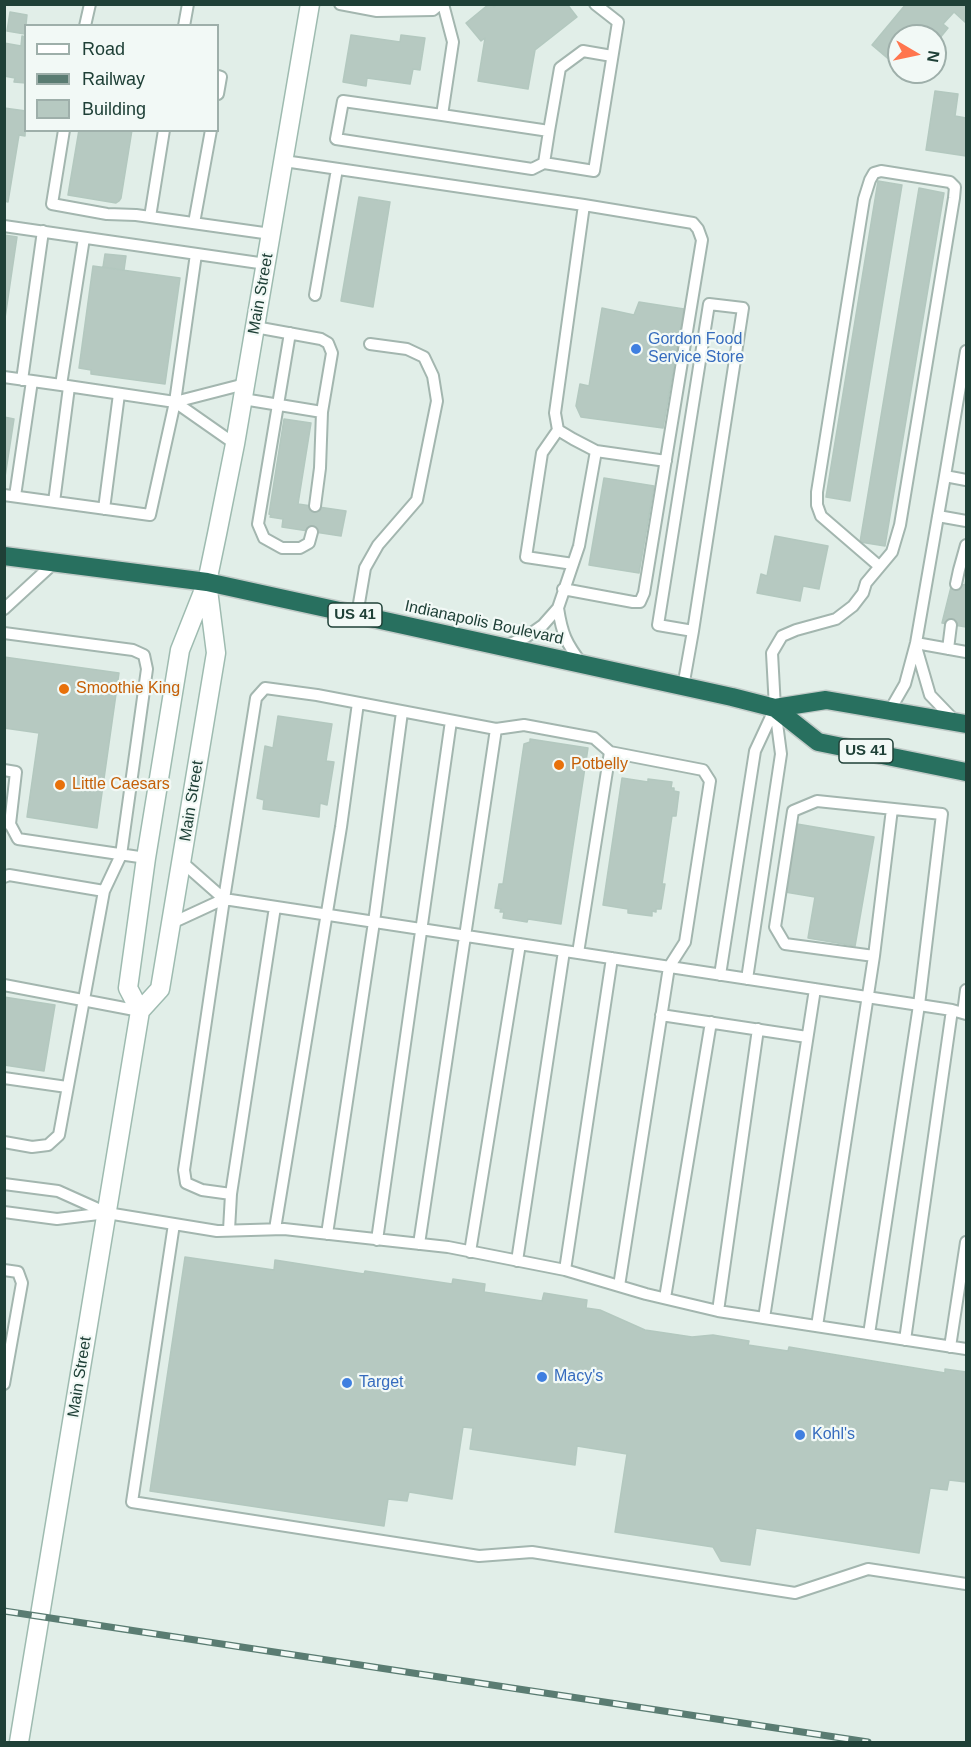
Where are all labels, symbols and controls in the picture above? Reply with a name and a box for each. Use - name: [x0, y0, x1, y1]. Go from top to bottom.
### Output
- legend: [24, 24, 219, 132]
- north arrow: [887, 24, 947, 84]
- text: Road: [82, 39, 125, 59]
- text: N: [924, 50, 943, 64]
- text: Railway: [82, 69, 145, 89]
- text: Building: [82, 99, 146, 119]
- street label: Main Street: [244, 252, 278, 336]
- place label: Gordon Food Service Store: [648, 330, 744, 368]
- marker: Gordon Food Service Store: [629, 342, 643, 356]
- street label: Indianapolis Boulevard: [403, 597, 565, 649]
- road number: US 41: [328, 603, 382, 627]
- place label: Smoothie King: [76, 679, 180, 699]
- marker: Smoothie King: [57, 682, 71, 696]
- road number: US 41: [839, 739, 893, 763]
- place label: Potbelly: [571, 755, 628, 775]
- marker: Potbelly: [552, 758, 566, 772]
- street label: Main Street: [176, 759, 208, 843]
- place label: Little Caesars: [72, 775, 170, 795]
- marker: Little Caesars: [53, 778, 67, 792]
- street label: Main Street: [64, 1335, 96, 1419]
- place label: Macy's: [554, 1367, 603, 1387]
- marker: Macy's: [535, 1370, 549, 1384]
- place label: Target: [359, 1373, 403, 1393]
- marker: Target: [340, 1376, 354, 1390]
- place label: Kohl's: [812, 1425, 855, 1445]
- marker: Kohl's: [793, 1428, 807, 1442]

